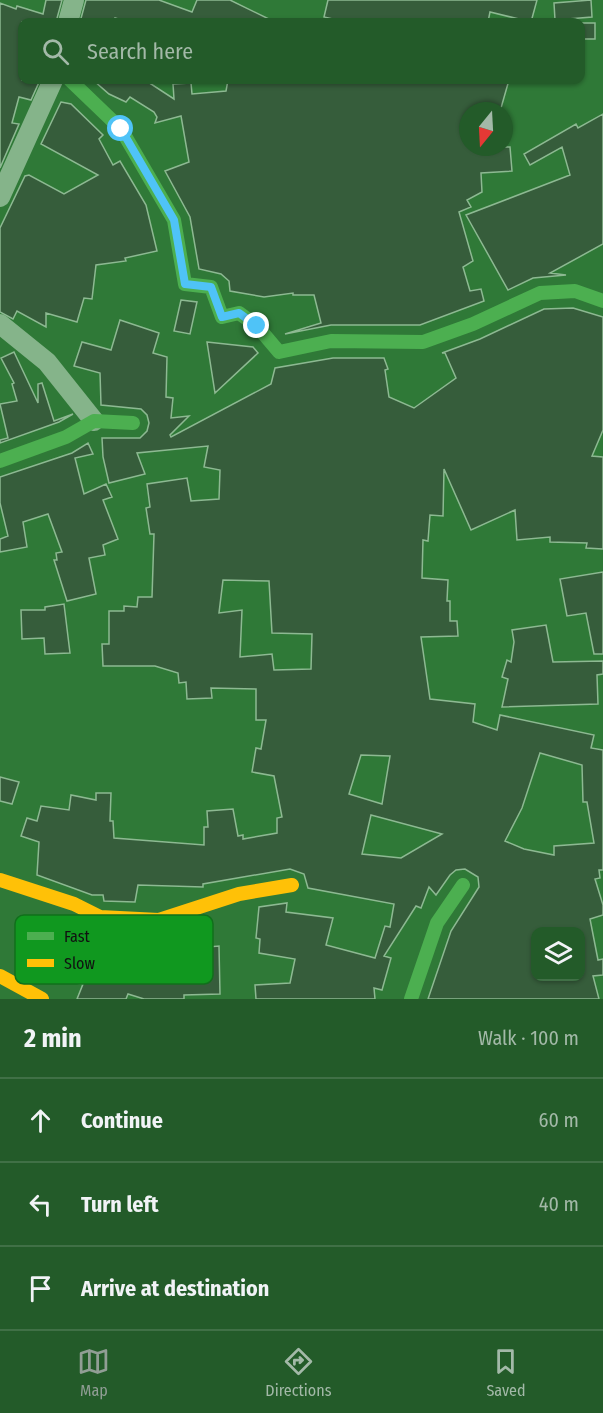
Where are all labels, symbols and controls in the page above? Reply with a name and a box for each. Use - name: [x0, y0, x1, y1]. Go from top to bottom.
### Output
- search box: [18, 18, 585, 84]
- icon: search: [39, 35, 72, 68]
- text: Search here: [87, 38, 193, 65]
- north arrow: [459, 102, 513, 156]
- route start: [107, 115, 133, 141]
- route end: [243, 312, 269, 338]
- legend: [15, 915, 213, 984]
- text: Fast: [64, 927, 91, 946]
- map controls: [531, 927, 585, 981]
- button: layers: [531, 927, 585, 981]
- text: Slow: [64, 954, 95, 973]
- text: 2 min: [24, 1023, 82, 1054]
- text: Walk · 100 m: [478, 1026, 579, 1050]
- icon: ahead: [24, 1104, 57, 1137]
- text: Continue: [81, 1107, 163, 1134]
- text: 60 m: [539, 1108, 579, 1132]
- icon: left: [24, 1188, 57, 1221]
- text: Turn left: [81, 1191, 159, 1218]
- text: 40 m: [539, 1192, 579, 1216]
- icon: arrive: [24, 1272, 57, 1305]
- text: Arrive at destination: [81, 1275, 269, 1302]
- tab: Map: [77, 1345, 110, 1400]
- tab: Directions: [265, 1345, 332, 1400]
- tab: Saved: [486, 1345, 526, 1400]

